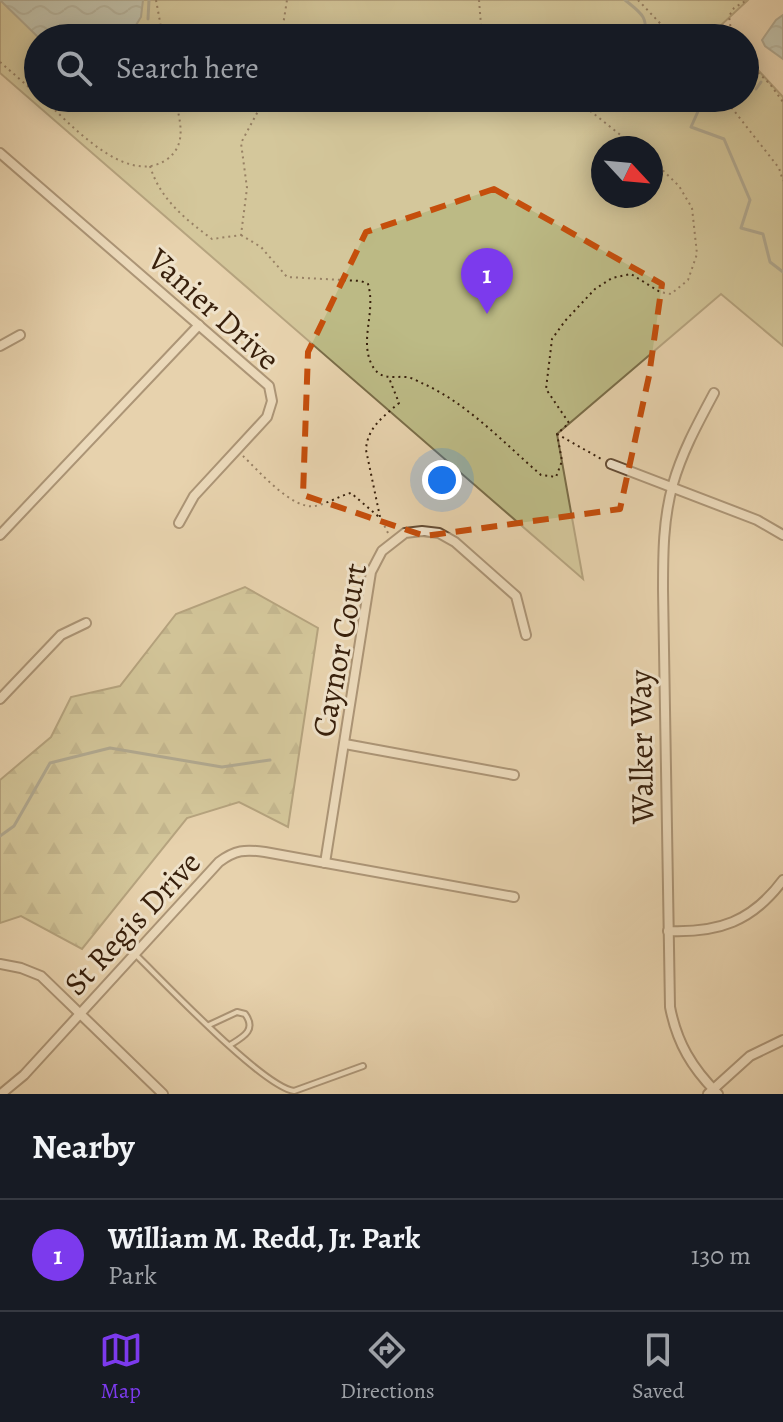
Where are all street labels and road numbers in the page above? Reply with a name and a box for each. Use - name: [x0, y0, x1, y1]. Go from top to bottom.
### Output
- street label: Vanier Drive: [138, 237, 289, 380]
- street label: Caynor Court: [301, 559, 377, 741]
- street label: Walker Way: [618, 669, 664, 825]
- street label: St Regis Drive: [54, 841, 210, 1005]

